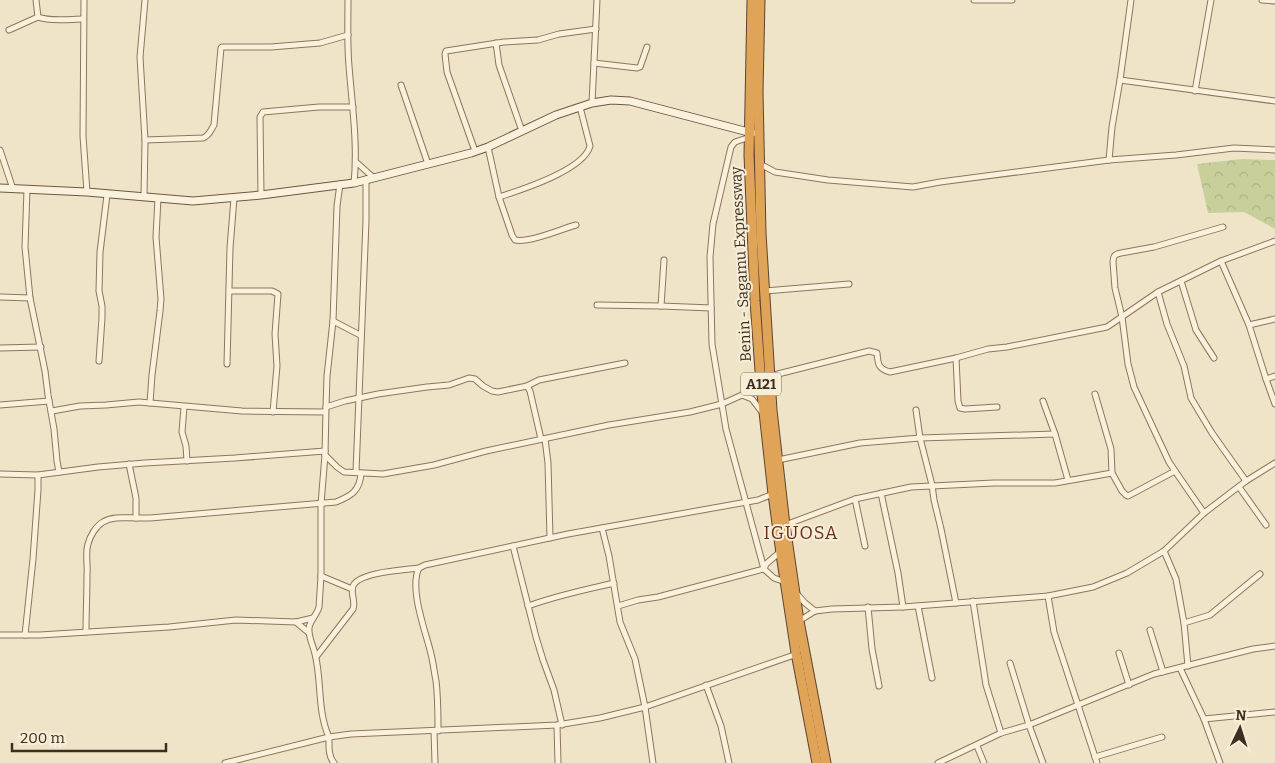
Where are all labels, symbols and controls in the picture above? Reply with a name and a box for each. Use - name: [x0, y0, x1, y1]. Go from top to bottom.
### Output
- street label: Benin - Sagamu Expressway: [727, 166, 755, 362]
- road number: A121: [741, 372, 781, 396]
- district label: IGUOSA: [763, 522, 839, 544]
- north arrow: [1215, 703, 1265, 753]
- text: N: [1235, 707, 1247, 724]
- scale bar: [12, 720, 166, 752]
- text: 200 m: [20, 729, 65, 747]

